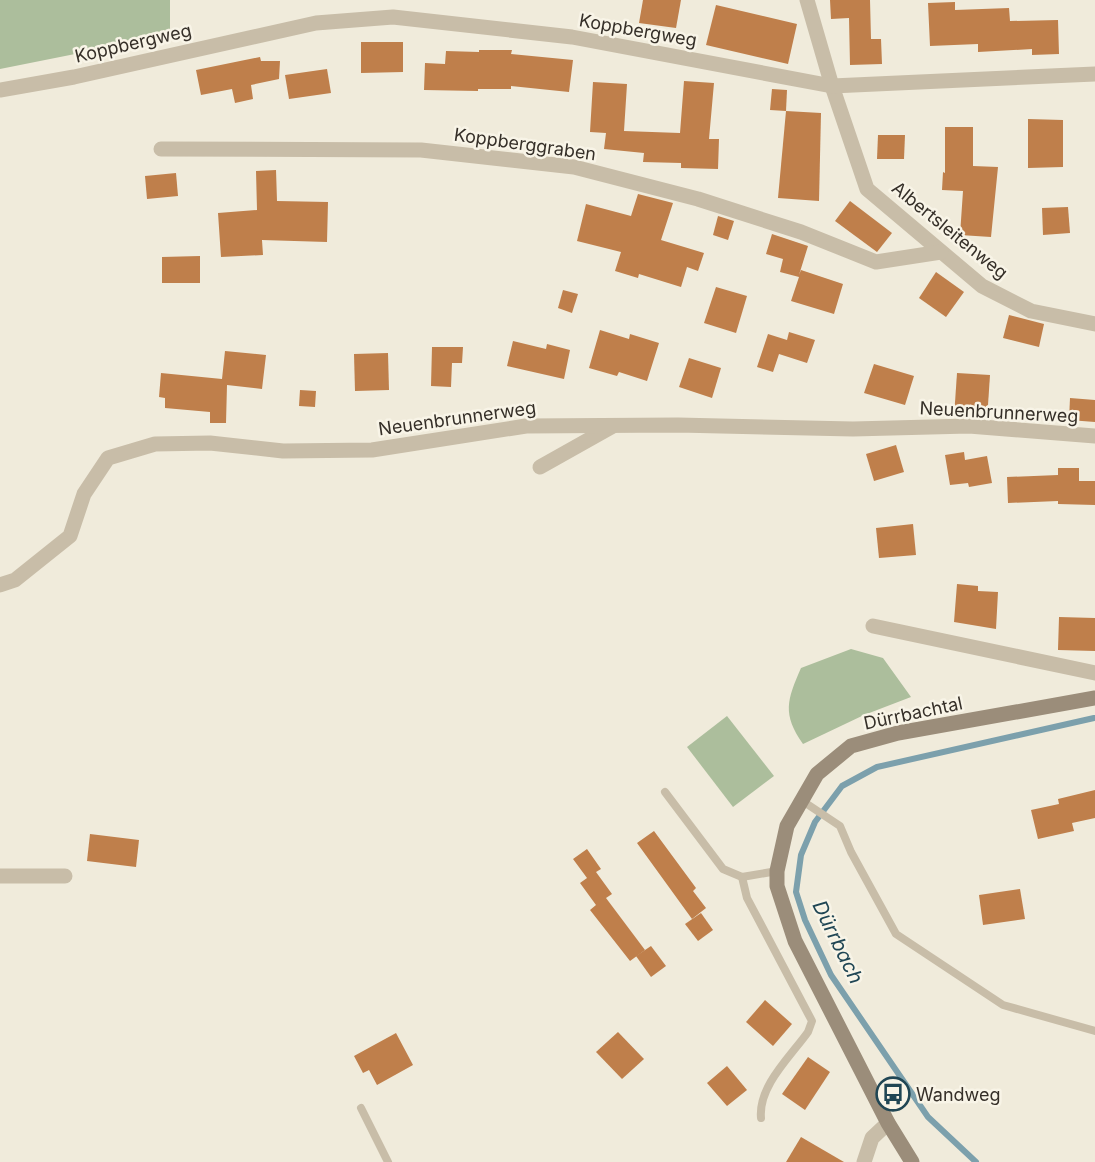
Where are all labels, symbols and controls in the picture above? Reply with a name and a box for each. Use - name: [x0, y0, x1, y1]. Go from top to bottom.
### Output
- street label: Koppbergweg: [577, 9, 699, 51]
- street label: Koppbergweg: [73, 19, 193, 67]
- street label: Koppberggraben: [453, 124, 597, 164]
- street label: Albertsleitenweg: [888, 177, 1012, 283]
- street label: Neuenbrunnerweg: [377, 397, 537, 439]
- street label: Neuenbrunnerweg: [919, 397, 1079, 427]
- street label: Dürrbachtal: [862, 692, 964, 734]
- water label: Dürrbach: [808, 896, 868, 988]
- bus stop icon: Wandweg: [875, 1076, 911, 1112]
- place label: Wandweg: [916, 1084, 1001, 1105]

